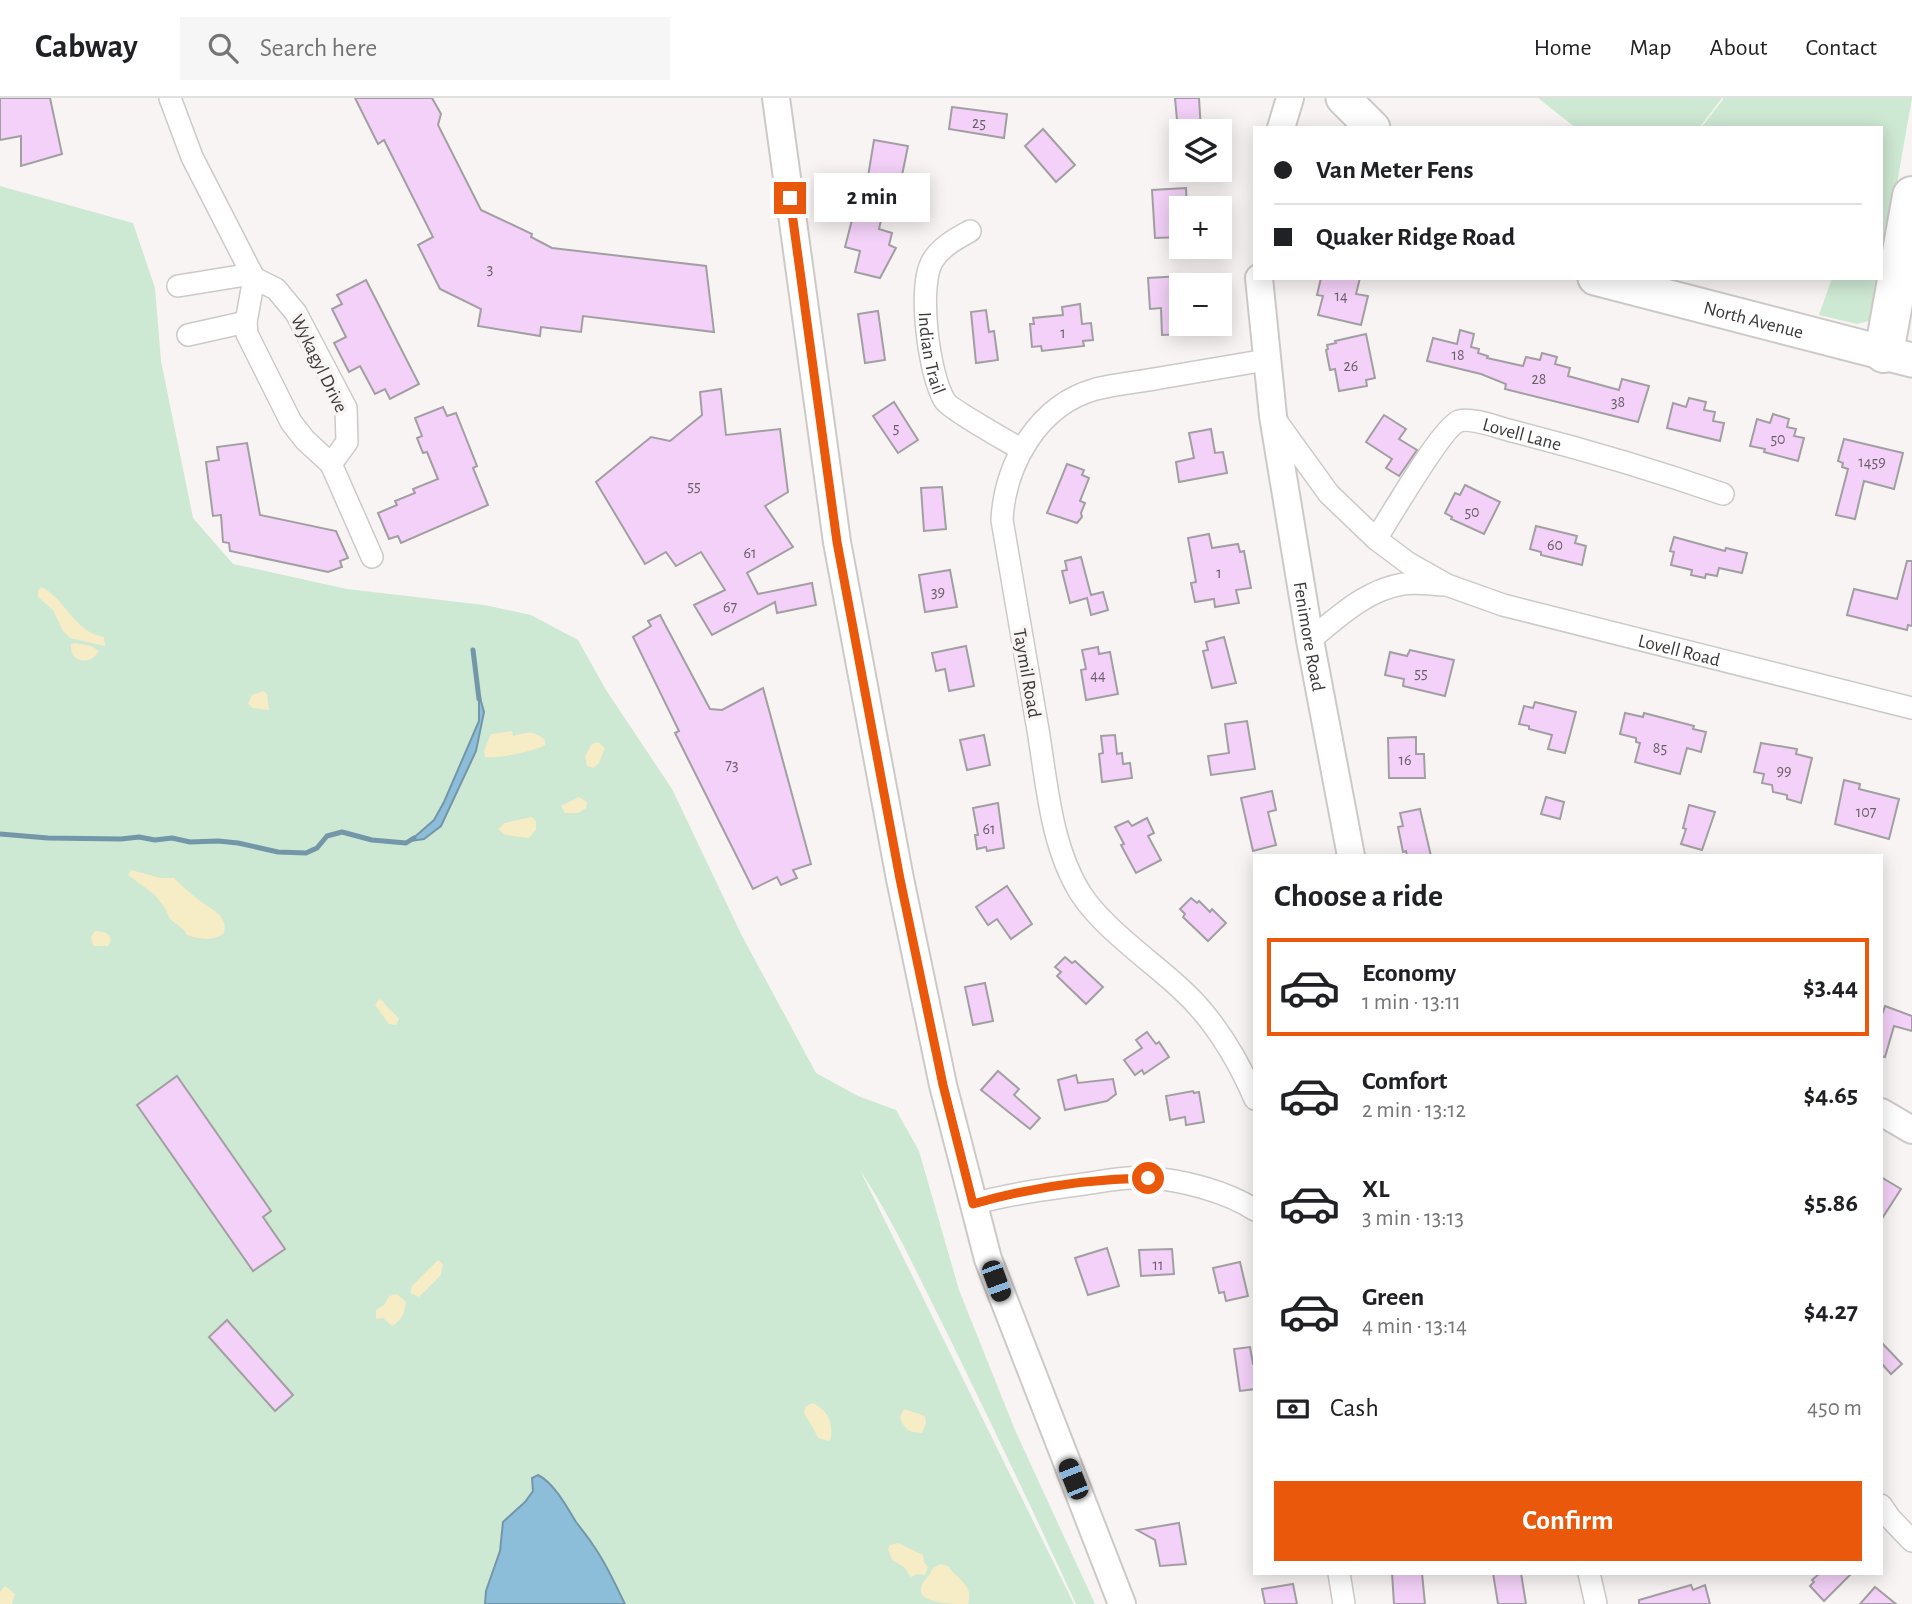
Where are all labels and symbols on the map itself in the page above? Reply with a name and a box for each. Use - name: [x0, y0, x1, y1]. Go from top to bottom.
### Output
- house number: 25: [972, 115, 986, 131]
- callout: 2 min: [814, 174, 930, 222]
- route end: [774, 182, 806, 214]
- house number: 3: [487, 261, 493, 277]
- house number: 14: [1334, 288, 1348, 304]
- street label: North Avenue: [1701, 299, 1805, 343]
- street label: Indian Trail: [915, 311, 948, 397]
- street label: Wykagyl Drive: [287, 312, 351, 416]
- house number: 1: [1060, 325, 1066, 341]
- house number: 18: [1451, 347, 1465, 363]
- house number: 26: [1344, 358, 1358, 374]
- house number: 28: [1532, 371, 1546, 387]
- house number: 38: [1611, 394, 1625, 410]
- street label: Lovell Lane: [1480, 415, 1563, 455]
- house number: 5: [893, 420, 899, 436]
- house number: 50: [1770, 431, 1786, 447]
- house number: 1459: [1858, 454, 1886, 470]
- house number: 55: [687, 478, 701, 494]
- house number: 50: [1464, 504, 1480, 520]
- house number: 60: [1547, 537, 1563, 553]
- house number: 61: [743, 545, 757, 561]
- house number: 1: [1216, 565, 1222, 581]
- street label: Fenimore Road: [1289, 580, 1328, 693]
- house number: 39: [931, 584, 945, 600]
- house number: 67: [723, 599, 737, 615]
- street label: Taymil Road: [1009, 627, 1044, 719]
- street label: Lovell Road: [1636, 631, 1722, 670]
- house number: 55: [1414, 665, 1428, 681]
- house number: 44: [1090, 667, 1106, 683]
- house number: 85: [1653, 740, 1667, 756]
- house number: 16: [1398, 752, 1412, 768]
- house number: 73: [725, 757, 739, 773]
- house number: 99: [1776, 763, 1792, 779]
- house number: 107: [1856, 804, 1877, 820]
- house number: 61: [982, 821, 996, 837]
- route start: [1132, 1162, 1164, 1194]
- house number: 11: [1152, 1257, 1164, 1273]
- car: [979, 1258, 1014, 1304]
- car: [1056, 1456, 1091, 1502]

